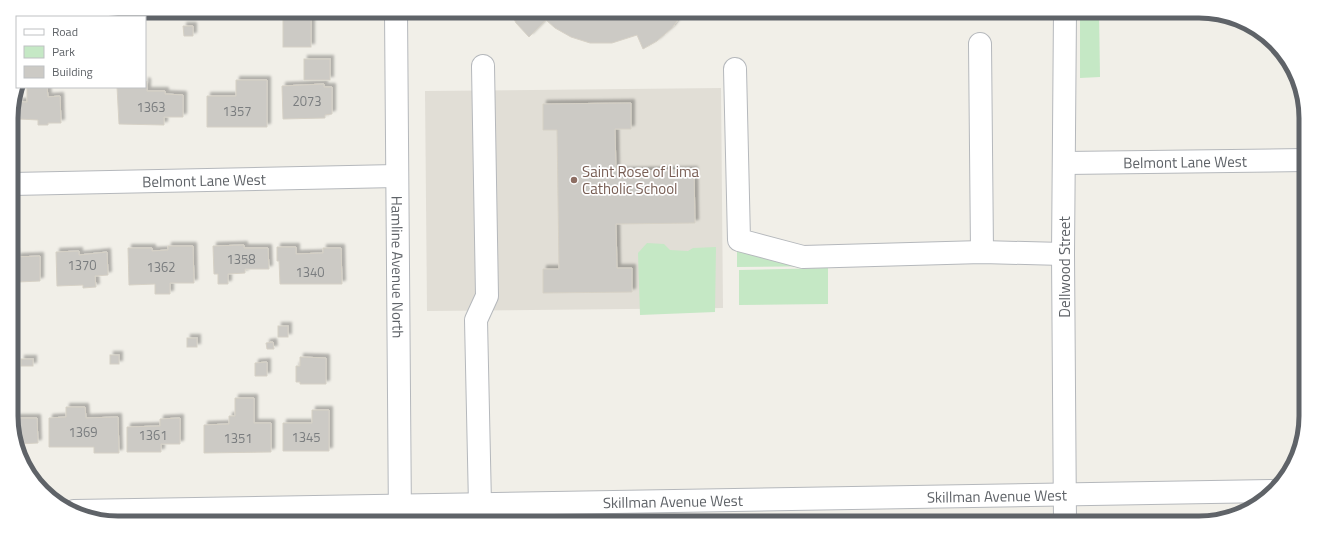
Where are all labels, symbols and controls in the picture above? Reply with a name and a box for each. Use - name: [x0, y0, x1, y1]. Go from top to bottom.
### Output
- legend: [16, 16, 146, 88]
- text: Road: [52, 22, 78, 41]
- text: Park: [52, 42, 75, 61]
- text: Building: [52, 62, 93, 81]
- house number: 2073: [292, 91, 322, 111]
- house number: 1363: [136, 97, 166, 117]
- house number: 1357: [222, 101, 252, 121]
- street label: Belmont Lane West: [1123, 149, 1248, 174]
- place label: Saint Rose of Lima Catholic School: [582, 160, 700, 200]
- street label: Belmont Lane West: [142, 167, 267, 193]
- marker: Saint Rose of Lima Catholic School: [569, 175, 579, 185]
- street label: Hamline Avenue North: [386, 196, 410, 338]
- street label: Dellwood Street: [1053, 216, 1076, 318]
- house number: 1358: [226, 249, 256, 269]
- house number: 1370: [67, 255, 97, 275]
- house number: 1362: [146, 257, 176, 277]
- house number: 1340: [295, 262, 325, 282]
- house number: 1369: [68, 422, 98, 442]
- house number: 1361: [138, 425, 168, 445]
- house number: 1345: [291, 427, 321, 447]
- house number: 1351: [223, 428, 253, 448]
- street label: Skillman Avenue West: [927, 483, 1068, 508]
- street label: Skillman Avenue West: [603, 488, 744, 514]

